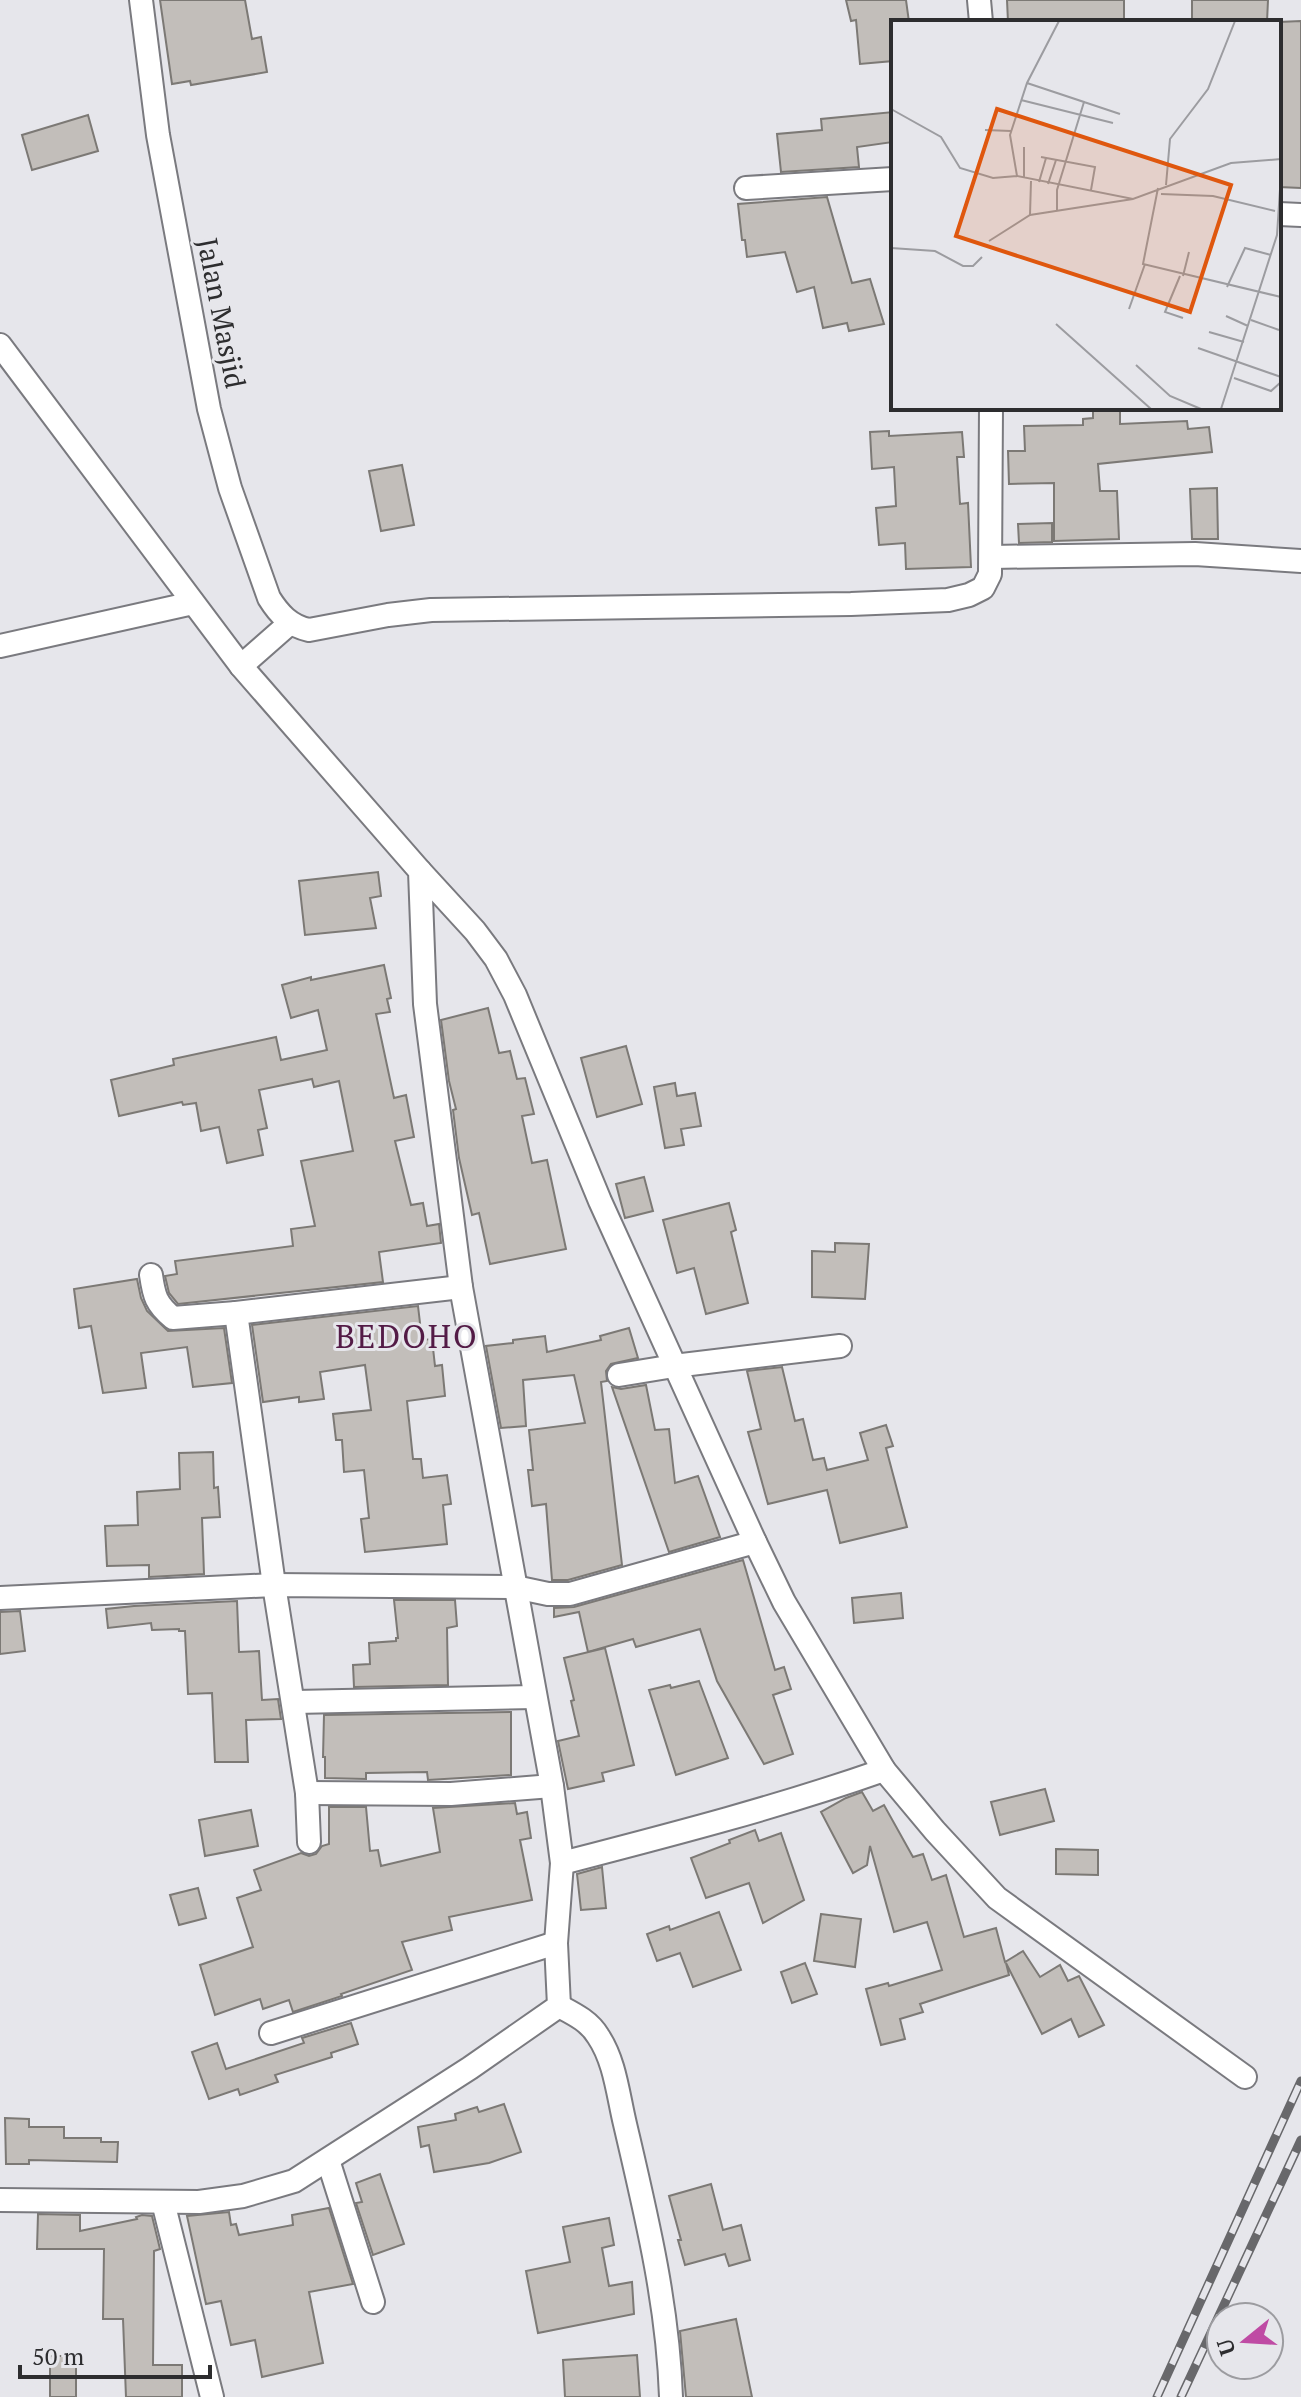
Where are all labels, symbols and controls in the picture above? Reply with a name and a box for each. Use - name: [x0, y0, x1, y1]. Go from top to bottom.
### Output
- inset map: [891, 20, 1281, 410]
- street label: Jalan Masjid: [189, 235, 255, 391]
- district label: BEDOHO: [335, 1315, 479, 1357]
- north arrow: [1205, 2301, 1285, 2381]
- scale bar: [20, 2329, 210, 2379]
- text: U: [1209, 2335, 1242, 2359]
- text: 50 m: [32, 2340, 84, 2372]

